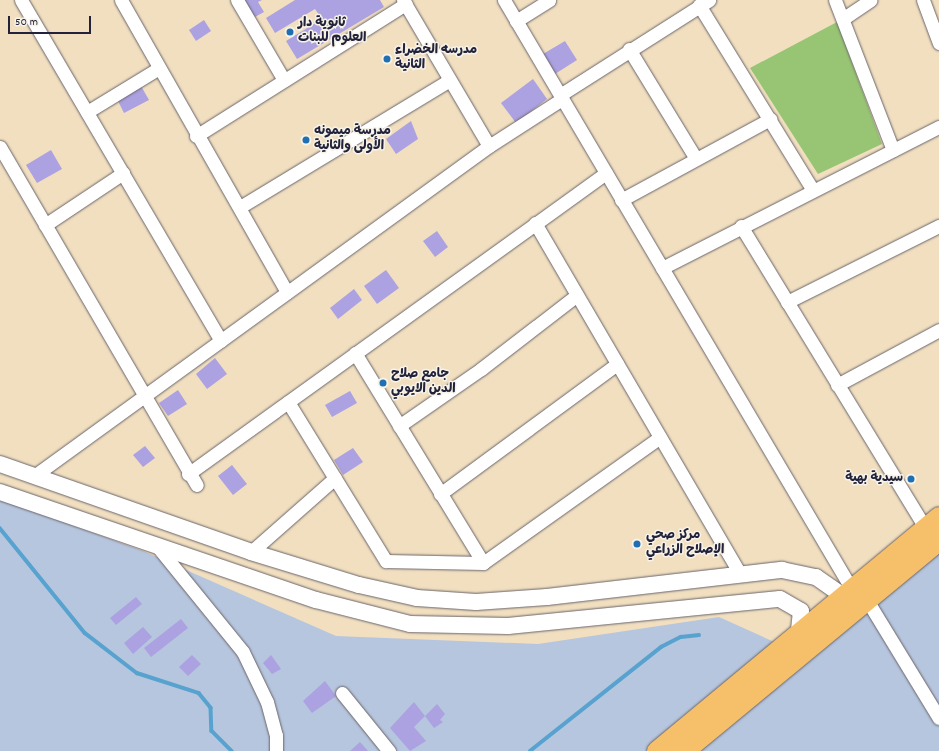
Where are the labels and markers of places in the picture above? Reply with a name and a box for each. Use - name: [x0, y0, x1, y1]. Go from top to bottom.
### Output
- place label: ثانوية دار العلوم للبنات: [298, 17, 366, 48]
- marker: ثانوية دار العلوم للبنات: [285, 27, 295, 37]
- place label: مدرسه الخضراء الثانية: [395, 44, 477, 75]
- marker: مدرسه الخضراء الثانية: [382, 54, 392, 64]
- place label: مدرسة ميمونه الأولى والثانية: [314, 125, 391, 156]
- marker: مدرسة ميمونه الأولى والثانية: [301, 135, 311, 145]
- place label: جامع صلاح الدين الايوبي: [391, 368, 456, 399]
- marker: جامع صلاح الدين الايوبي: [378, 378, 388, 388]
- place label: سيدية بهية: [845, 471, 903, 487]
- marker: سيدية بهية: [906, 474, 916, 484]
- place label: مركز صحي الإصلاح الزراعي: [646, 529, 724, 560]
- marker: مركز صحي الإصلاح الزراعي: [631, 538, 643, 550]

